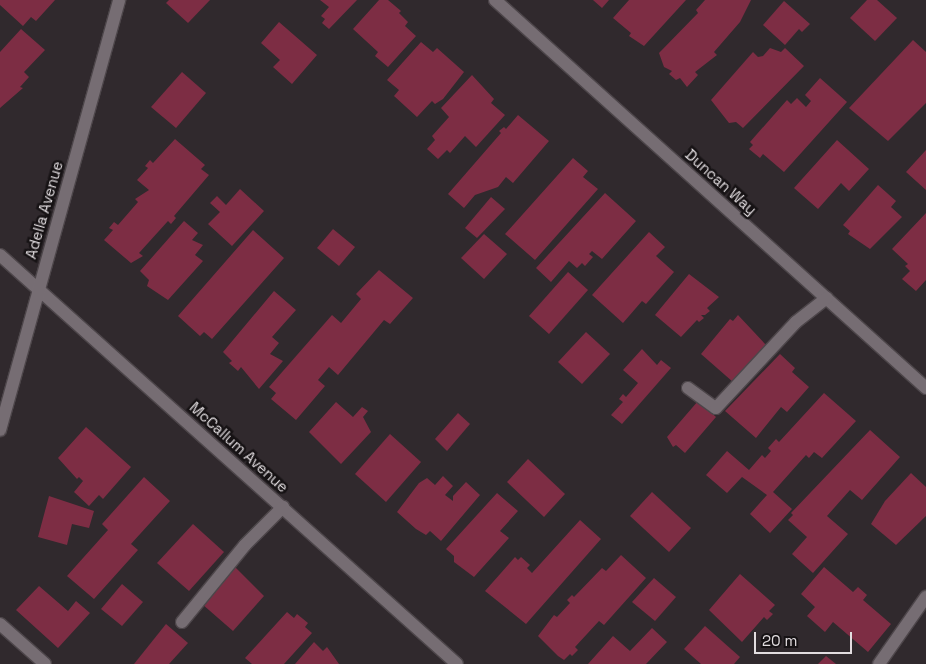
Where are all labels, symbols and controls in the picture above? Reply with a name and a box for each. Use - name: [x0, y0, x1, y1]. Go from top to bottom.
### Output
- street label: Duncan Way: [682, 145, 760, 219]
- street label: Adella Avenue: [21, 159, 67, 261]
- street label: McCallum Avenue: [186, 398, 292, 496]
- scale bar: [756, 622, 854, 654]
- text: 20 m: [762, 631, 797, 650]

